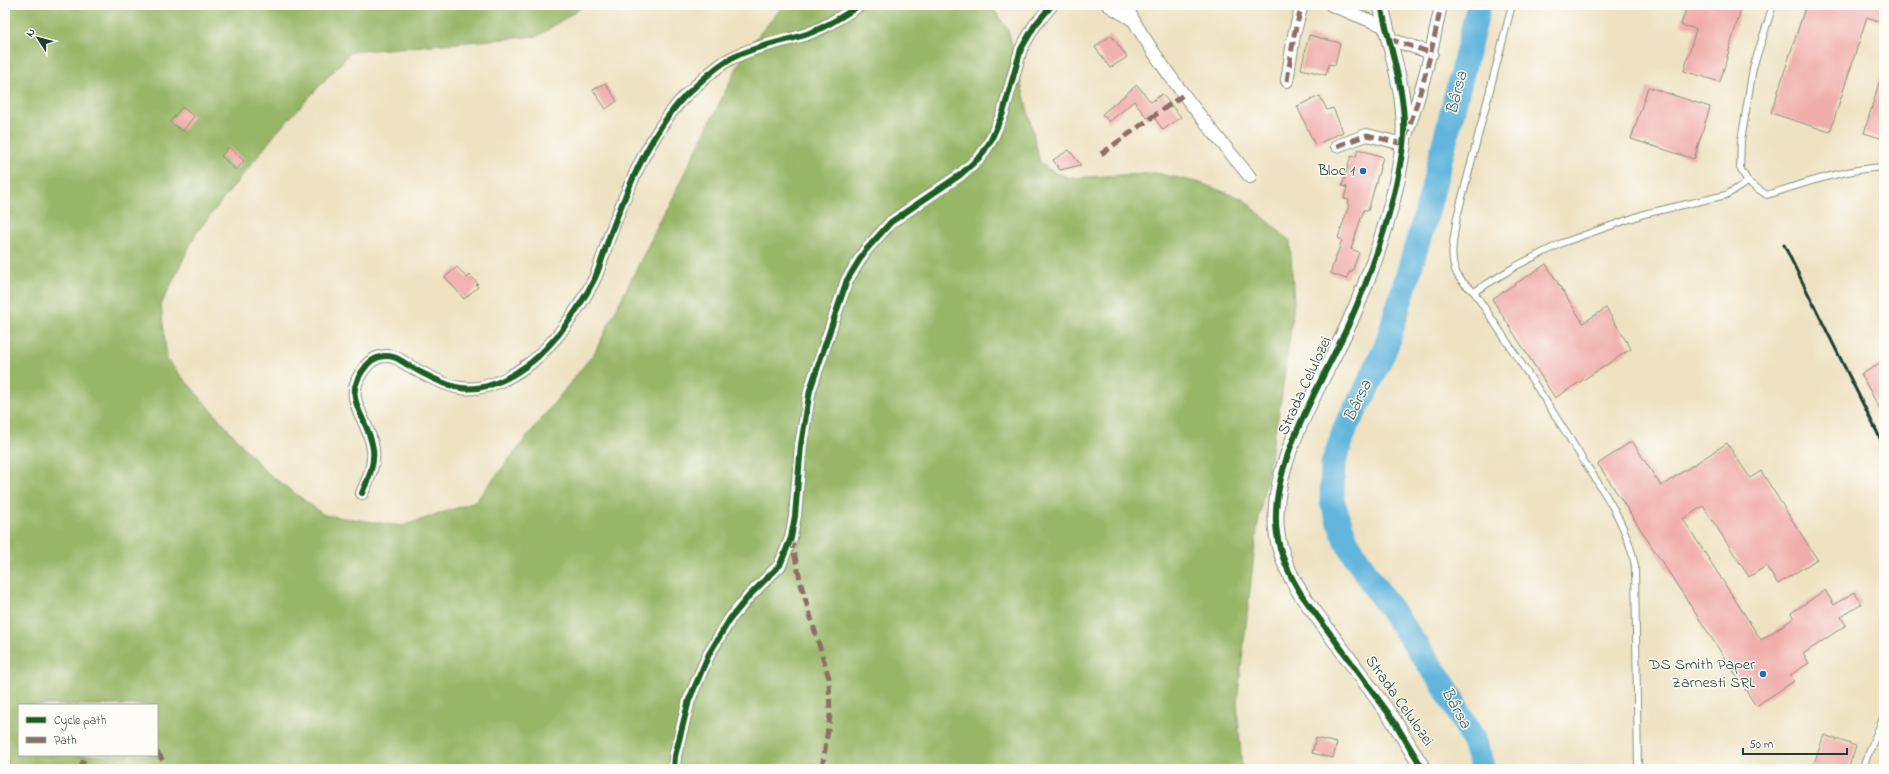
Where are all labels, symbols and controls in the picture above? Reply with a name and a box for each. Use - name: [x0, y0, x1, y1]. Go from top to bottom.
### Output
- north arrow: [18, 18, 58, 58]
- text: N: [22, 25, 39, 40]
- water label: Bârsa: [1440, 68, 1475, 117]
- place label: Bloc 1: [1317, 159, 1355, 183]
- marker: Bloc 1: [1358, 166, 1368, 176]
- street label: Strada Celulozei: [1272, 333, 1338, 439]
- water label: Bârsa: [1337, 375, 1379, 426]
- street label: Strada Celulozei: [1359, 651, 1439, 752]
- place label: DS Smith Paper Zarnesti SRL: [1648, 653, 1755, 695]
- marker: DS Smith Paper Zarnesti SRL: [1758, 669, 1768, 679]
- water label: Bârsa: [1434, 683, 1478, 734]
- legend: [18, 704, 158, 756]
- text: Cycle path: [54, 712, 106, 731]
- scale bar: [1743, 730, 1847, 756]
- text: Path: [54, 732, 77, 750]
- text: 50 m: [1749, 736, 1773, 754]

